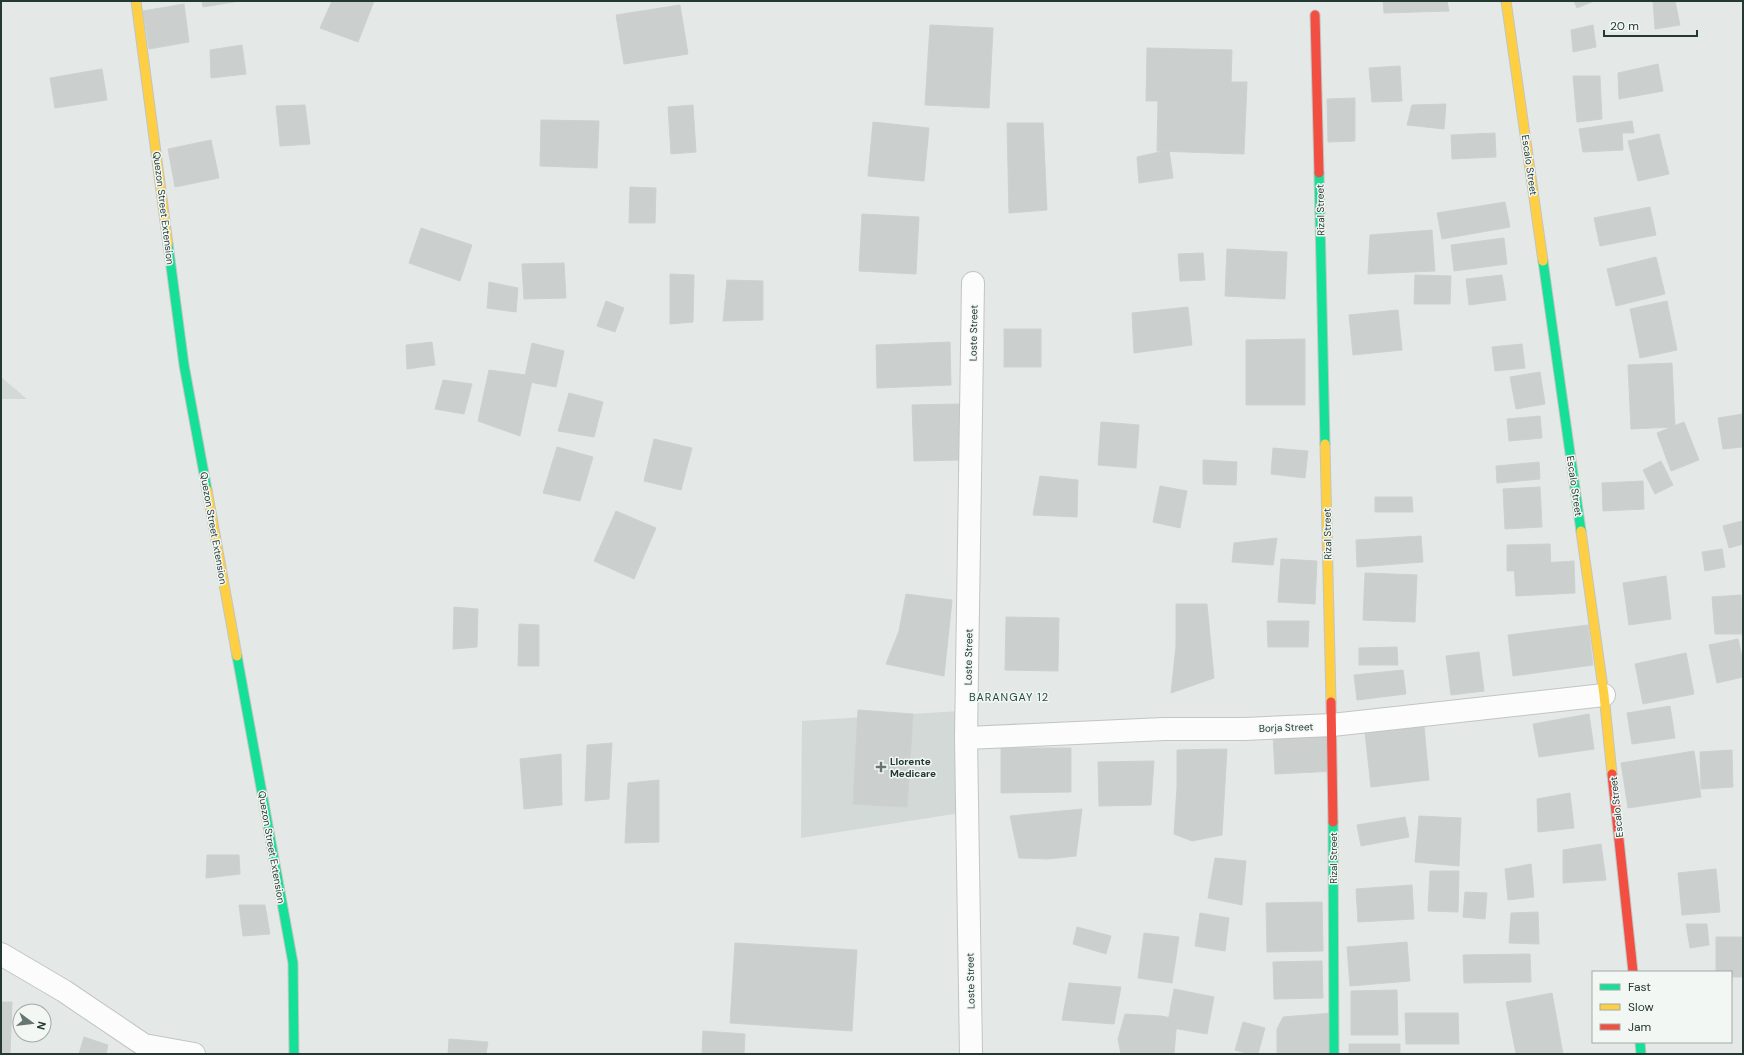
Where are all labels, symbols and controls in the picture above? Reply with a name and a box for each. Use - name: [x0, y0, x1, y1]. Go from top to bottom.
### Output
- scale bar: [1604, 12, 1697, 38]
- text: 20 m: [1610, 18, 1639, 34]
- street label: Escalo Street: [1519, 134, 1540, 196]
- street label: Quezon Street Extension: [150, 151, 177, 266]
- street label: Rizal Street: [1314, 184, 1327, 236]
- street label: Loste Street: [967, 305, 980, 361]
- street label: Escalo Street: [1564, 455, 1585, 517]
- street label: Quezon Street Extension: [197, 471, 230, 586]
- street label: Rizal Street: [1321, 508, 1334, 560]
- street label: Loste Street: [962, 629, 975, 685]
- district label: BARANGAY 12: [969, 690, 1049, 704]
- street label: Borja Street: [1259, 720, 1314, 735]
- place label: Llorente Medicare: [890, 755, 936, 780]
- marker: Llorente Medicare: [875, 761, 887, 773]
- street label: Escalo Street: [1607, 776, 1626, 838]
- street label: Quezon Street Extension: [255, 790, 288, 905]
- street label: Rizal Street: [1327, 832, 1340, 884]
- street label: Loste Street: [964, 953, 977, 1009]
- legend: [1592, 971, 1732, 1043]
- text: Fast: [1628, 979, 1651, 995]
- text: Slow: [1628, 999, 1654, 1015]
- north arrow: [12, 1003, 52, 1043]
- text: Jam: [1628, 1019, 1651, 1035]
- text: N: [34, 1020, 49, 1031]

